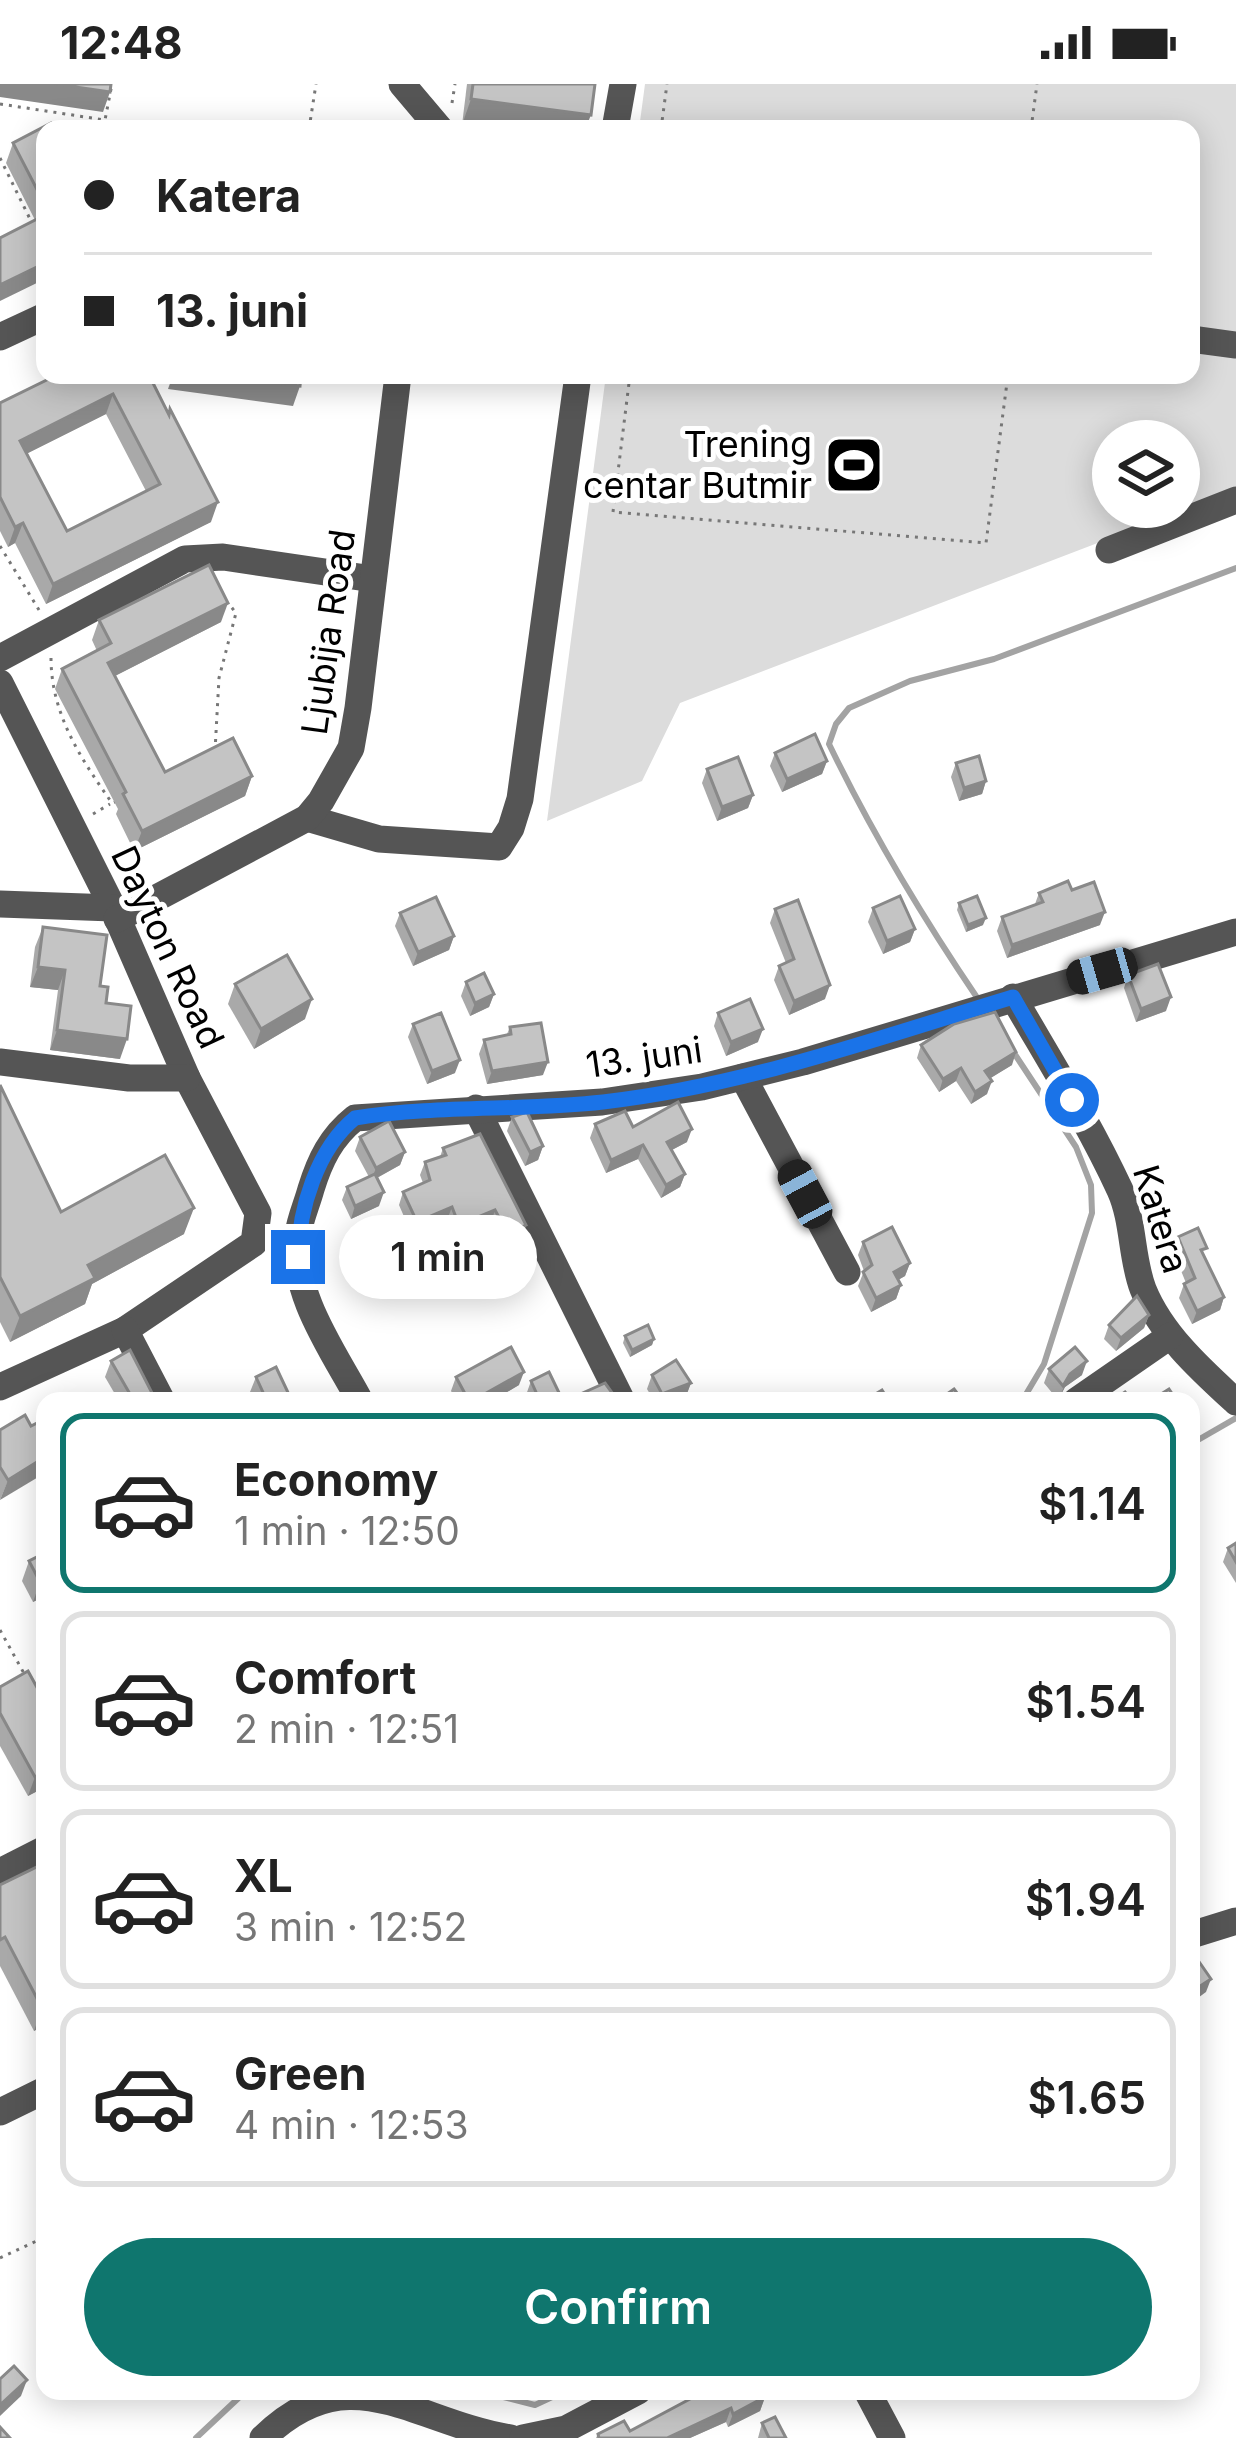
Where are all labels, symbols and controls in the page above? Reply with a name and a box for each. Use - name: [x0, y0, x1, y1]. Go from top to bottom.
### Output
- text: 12:48: [60, 15, 183, 70]
- text: Katera: [156, 168, 301, 223]
- text: 13. juni: [156, 283, 308, 338]
- map controls: [1092, 420, 1200, 528]
- button: layers: [1092, 420, 1200, 528]
- place label: Trening centar Butmir: [583, 422, 812, 507]
- sports icon: Trening centar Butmir: [823, 434, 885, 496]
- street label: Ljubija Road: [292, 526, 364, 738]
- street label: Dayton Road: [102, 839, 234, 1055]
- car: [1062, 944, 1142, 998]
- street label: 13. juni: [583, 1027, 705, 1087]
- route start: [1045, 1073, 1099, 1127]
- car: [772, 1154, 838, 1234]
- street label: Katera: [1124, 1160, 1198, 1278]
- callout: 1 min: [340, 1215, 538, 1299]
- route end: [271, 1230, 325, 1284]
- text: 1 min: [390, 1233, 486, 1280]
- icon: car: [90, 1449, 198, 1557]
- text: Economy: [234, 1452, 438, 1507]
- text: $1.14: [1038, 1476, 1146, 1531]
- text: 1 min · 12:50: [234, 1507, 460, 1554]
- icon: car: [90, 1647, 198, 1755]
- text: Comfort: [234, 1650, 416, 1705]
- text: $1.54: [1026, 1674, 1146, 1729]
- text: 2 min · 12:51: [234, 1705, 459, 1752]
- icon: car: [90, 1845, 198, 1953]
- text: XL: [234, 1848, 293, 1903]
- text: $1.94: [1025, 1872, 1146, 1927]
- text: 3 min · 12:52: [234, 1903, 467, 1950]
- icon: car: [90, 2043, 198, 2151]
- text: Green: [234, 2046, 367, 2101]
- text: $1.65: [1028, 2070, 1146, 2125]
- text: 4 min · 12:53: [234, 2101, 469, 2148]
- button: Confirm: [84, 2238, 1152, 2376]

